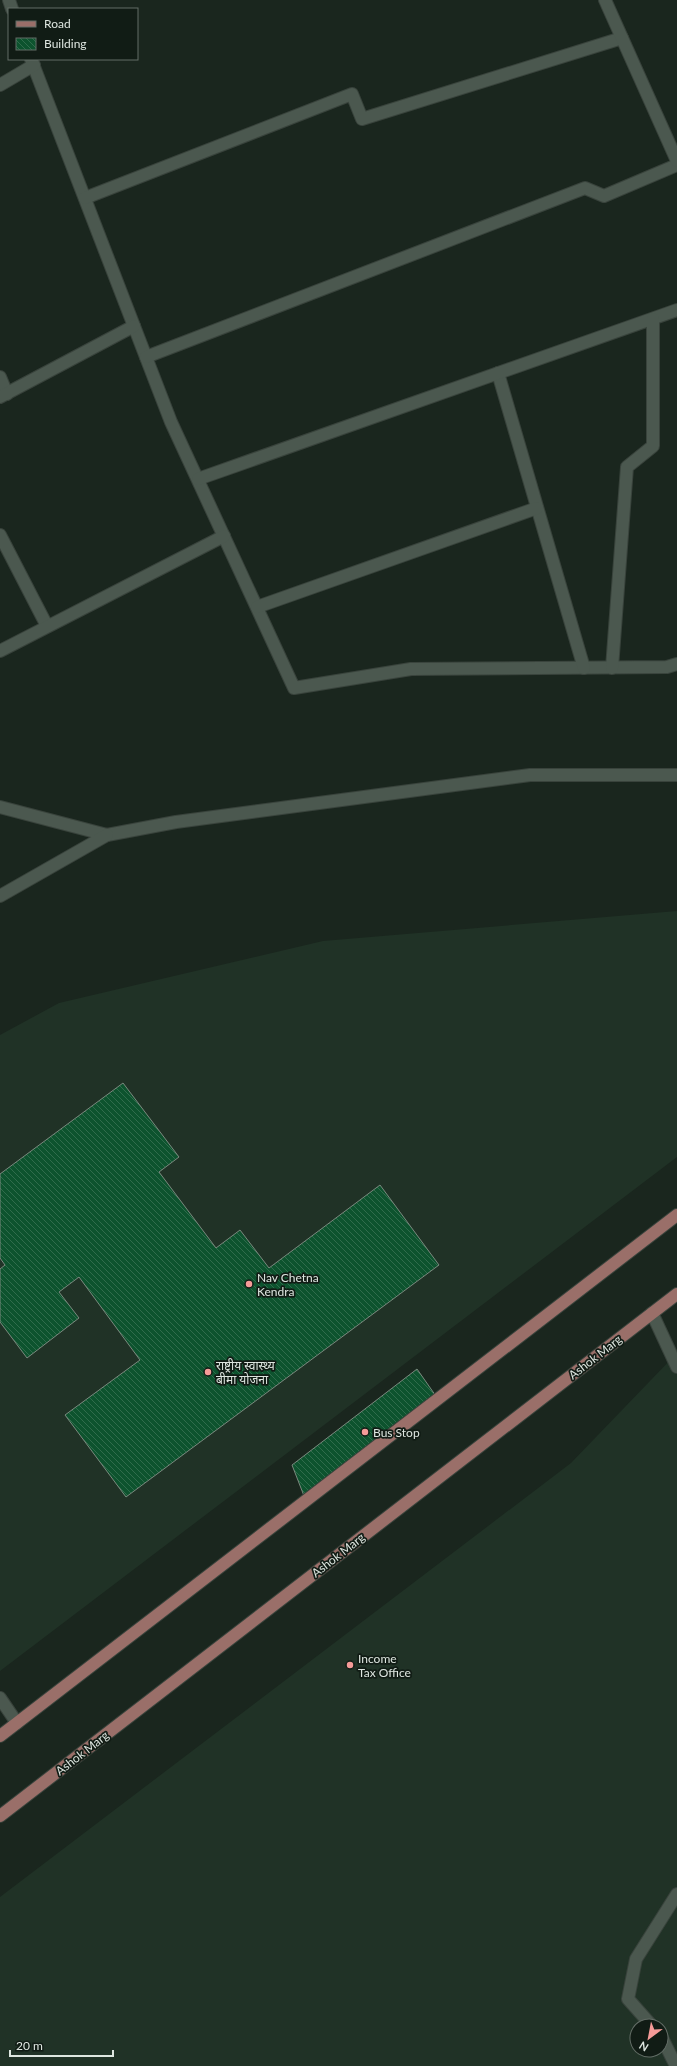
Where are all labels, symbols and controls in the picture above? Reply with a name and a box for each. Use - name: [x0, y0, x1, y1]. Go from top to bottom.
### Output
- legend: [8, 8, 138, 60]
- text: Road: [44, 16, 71, 31]
- text: Building: [44, 36, 87, 51]
- place label: Nav Chetna Kendra: [257, 1270, 319, 1299]
- marker: Nav Chetna Kendra: [244, 1279, 254, 1289]
- street label: Ashok Marg: [565, 1332, 625, 1382]
- place label: राष्ट्रीय स्वास्थ्य बीमा योजना: [216, 1358, 276, 1387]
- marker: राष्ट्रीय स्वास्थ्य बीमा योजना: [203, 1367, 213, 1377]
- place label: Bus Stop: [373, 1425, 420, 1440]
- marker: Bus Stop: [360, 1427, 370, 1437]
- street label: Ashok Marg: [308, 1530, 368, 1580]
- place label: Income Tax Office: [358, 1651, 411, 1680]
- marker: Income Tax Office: [345, 1660, 355, 1670]
- street label: Ashok Marg: [52, 1728, 112, 1778]
- north arrow: [629, 2018, 669, 2058]
- scale bar: [10, 2032, 113, 2058]
- text: 20 m: [16, 2038, 43, 2053]
- text: N: [636, 2039, 650, 2055]

